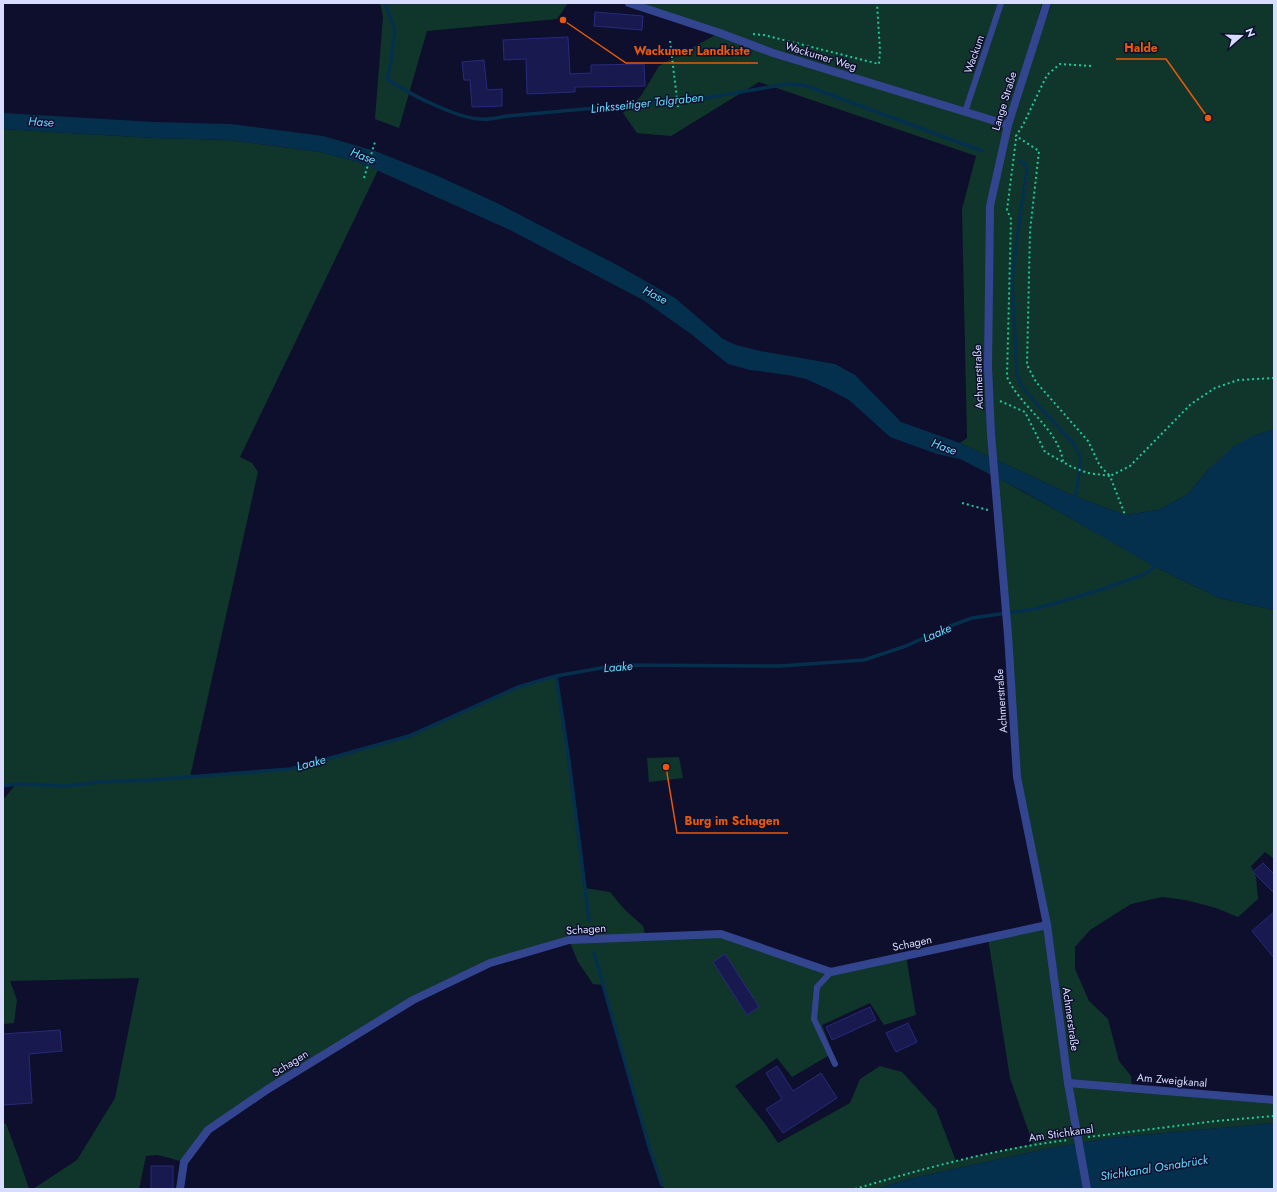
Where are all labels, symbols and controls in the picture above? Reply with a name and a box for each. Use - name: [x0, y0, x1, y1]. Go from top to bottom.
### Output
- north arrow: [1221, 16, 1261, 56]
- text: N: [1241, 26, 1259, 39]
- street label: Wackum: [960, 33, 988, 75]
- callout: Halde: [1116, 35, 1166, 59]
- street label: Wackumer Weg: [783, 38, 859, 74]
- callout: Wackumer Landkiste: [626, 39, 758, 63]
- text: Halde: [1124, 39, 1158, 57]
- text: Wackumer Landkiste: [634, 42, 750, 60]
- street label: Lange Straße: [987, 69, 1021, 132]
- water label: Linksseitiger Talgraben: [590, 88, 704, 118]
- water label: Hase: [28, 112, 54, 132]
- water label: Hase: [348, 143, 378, 169]
- water label: Hase: [639, 281, 671, 309]
- street label: Achmerstraße: [969, 344, 987, 409]
- water label: Hase: [929, 434, 959, 460]
- water label: Laake: [920, 619, 954, 647]
- water label: Laake: [603, 657, 633, 677]
- street label: Achmerstraße: [991, 668, 1011, 734]
- water label: Laake: [294, 750, 328, 776]
- callout: Burg im Schagen: [677, 809, 788, 833]
- text: Burg im Schagen: [684, 812, 780, 830]
- street label: Schagen: [565, 920, 607, 938]
- street label: Schagen: [891, 931, 933, 955]
- street label: Achmerstraße: [1059, 986, 1083, 1052]
- street label: Schagen: [269, 1046, 311, 1080]
- street label: Am Zweigkanal: [1136, 1069, 1208, 1091]
- street label: Am Stichkanal: [1027, 1121, 1095, 1145]
- water label: Stichkanal Osnabrück: [1099, 1150, 1210, 1185]

